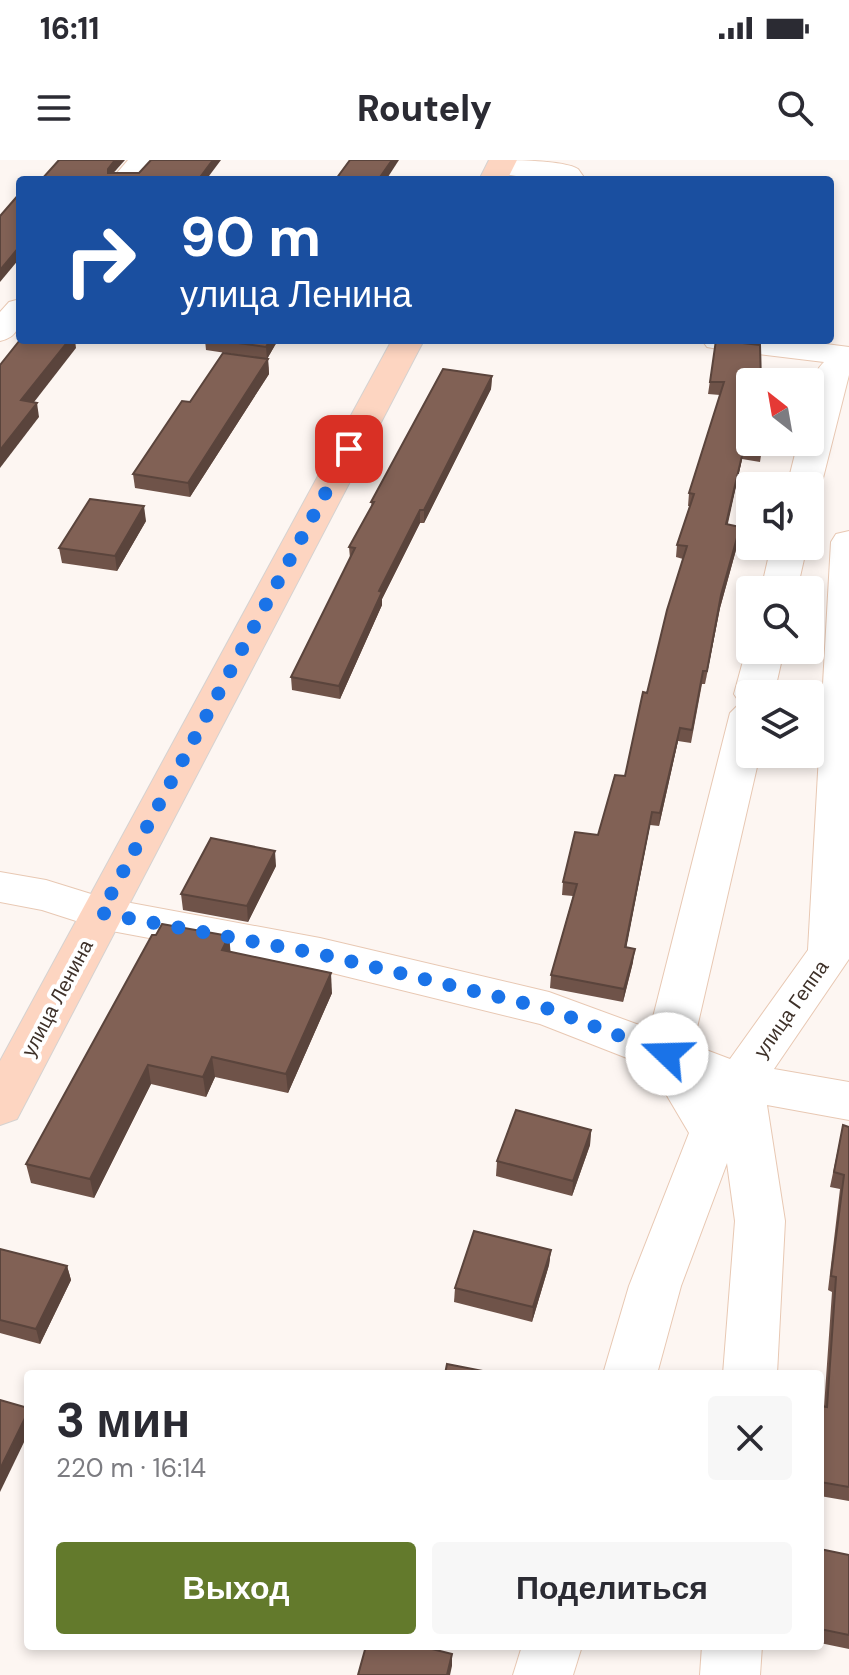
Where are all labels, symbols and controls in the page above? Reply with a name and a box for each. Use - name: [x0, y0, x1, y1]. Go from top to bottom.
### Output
- text: 16:11: [40, 9, 99, 48]
- text: Routely: [357, 85, 492, 132]
- icon: menu: [32, 86, 76, 130]
- icon: search: [773, 86, 817, 130]
- text: 90 m: [180, 200, 321, 273]
- icon: right: [48, 208, 152, 312]
- text: улица Ленина: [180, 271, 412, 318]
- north arrow: [736, 368, 824, 456]
- map controls: [736, 368, 824, 768]
- pin: [315, 415, 383, 483]
- icon: arrive: [327, 427, 371, 471]
- button: sound: [736, 472, 824, 560]
- button: search: [736, 576, 824, 664]
- button: layers: [736, 680, 824, 768]
- street label: улица Ленина: [15, 934, 99, 1061]
- street label: улица Геппа: [748, 954, 835, 1063]
- position arrow: [625, 1012, 709, 1096]
- text: 3 мин: [56, 1389, 190, 1452]
- button: close: [708, 1396, 792, 1480]
- text: 220 m · 16:14: [56, 1451, 206, 1485]
- button: Выход: [56, 1542, 416, 1634]
- button: Поделиться: [432, 1542, 792, 1634]

